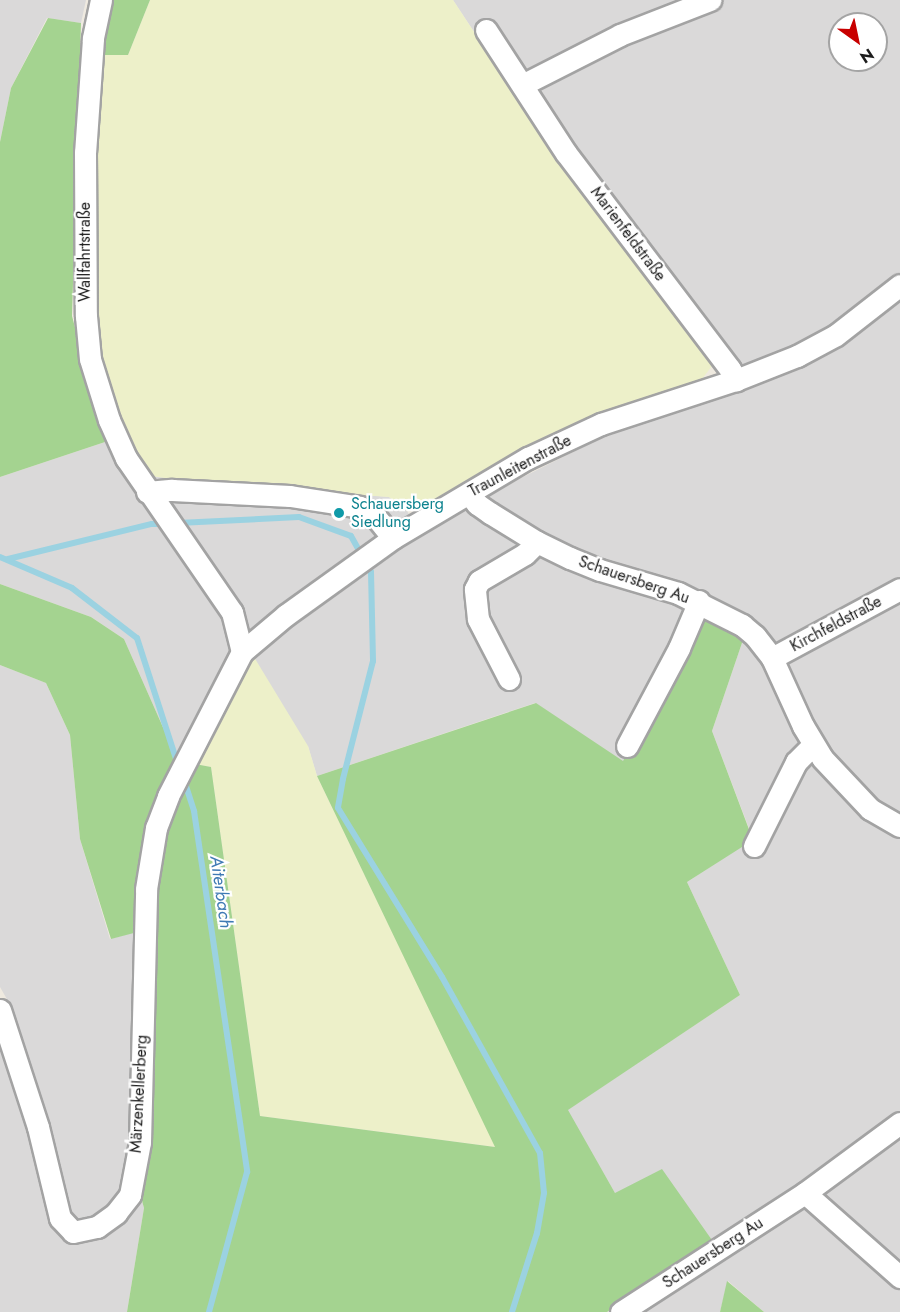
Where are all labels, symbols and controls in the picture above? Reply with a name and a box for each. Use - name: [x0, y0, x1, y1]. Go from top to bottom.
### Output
- north arrow: [828, 12, 888, 72]
- text: N: [855, 43, 879, 69]
- street label: Marienfeldstraße: [586, 183, 670, 285]
- street label: Wallfahrtstraße: [75, 202, 95, 302]
- street label: Traunleitenstraße: [465, 431, 575, 501]
- place label: Schauersberg Siedlung: [351, 494, 444, 532]
- marker: Schauersberg Siedlung: [332, 506, 346, 520]
- street label: Schauersberg Au: [576, 552, 692, 608]
- street label: Kirchfeldstraße: [787, 592, 885, 656]
- water label: Aiterbach: [205, 855, 237, 929]
- street label: Märzenkellerberg: [126, 1034, 152, 1154]
- street label: Schauersberg Au: [659, 1213, 767, 1293]

